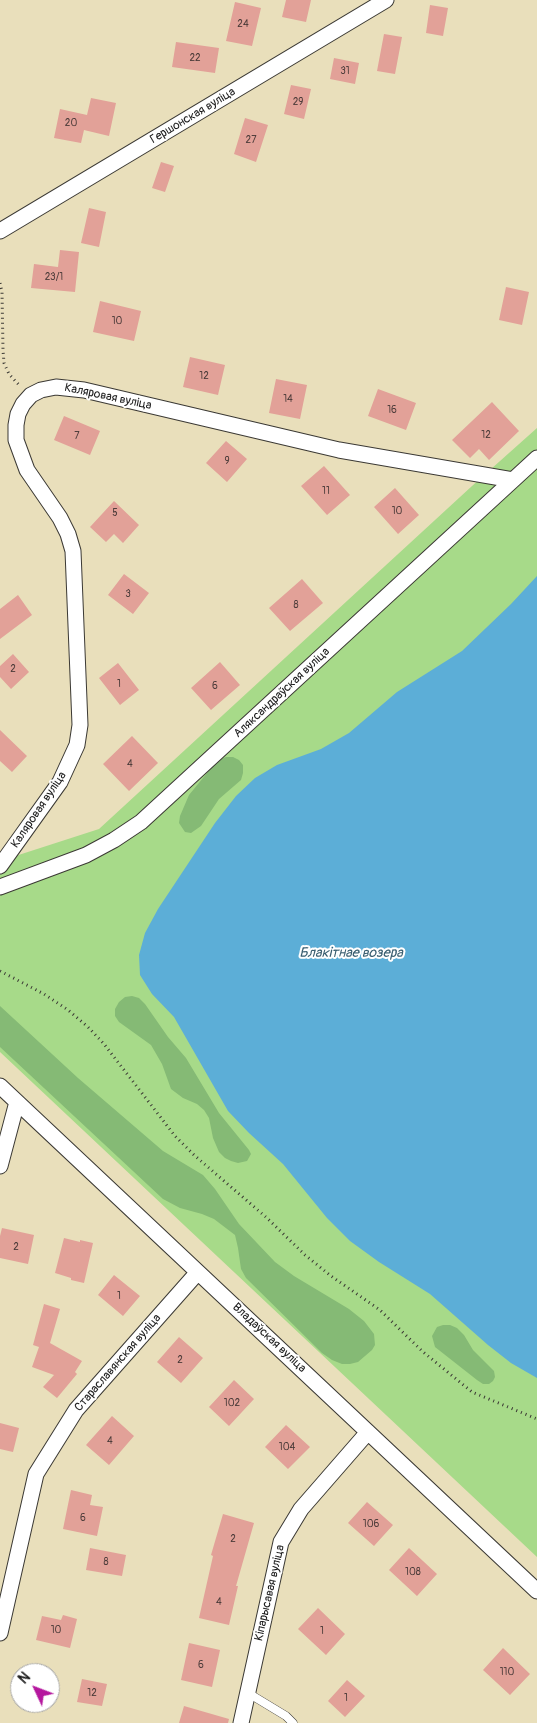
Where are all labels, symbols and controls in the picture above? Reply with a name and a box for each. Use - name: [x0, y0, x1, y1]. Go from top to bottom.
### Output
- house number: 24: [237, 18, 249, 30]
- house number: 22: [189, 52, 201, 64]
- house number: 31: [340, 65, 350, 77]
- street label: Гершонская вуліца: [148, 85, 238, 147]
- house number: 29: [293, 96, 303, 108]
- house number: 20: [65, 117, 77, 129]
- house number: 27: [246, 134, 256, 146]
- house number: 23/1: [45, 271, 63, 283]
- house number: 10: [112, 315, 122, 327]
- house number: 12: [199, 370, 209, 382]
- street label: Каляровая вуліца: [63, 381, 153, 413]
- house number: 14: [283, 393, 293, 405]
- house number: 16: [387, 404, 397, 416]
- house number: 12: [481, 429, 491, 441]
- house number: 7: [74, 430, 80, 442]
- house number: 9: [224, 455, 230, 467]
- house number: 11: [322, 485, 330, 497]
- house number: 10: [392, 505, 402, 517]
- house number: 5: [112, 507, 118, 519]
- house number: 3: [125, 588, 131, 600]
- house number: 8: [293, 599, 299, 611]
- street label: Аляксандраўская вуліца: [231, 645, 333, 741]
- house number: 2: [10, 663, 16, 675]
- house number: 1: [117, 678, 121, 690]
- house number: 6: [212, 680, 218, 692]
- house number: 4: [127, 758, 133, 770]
- street label: Каляровая вуліца: [8, 769, 70, 851]
- water label: Блакітнае возера: [299, 945, 403, 961]
- house number: 2: [13, 1241, 19, 1253]
- house number: 1: [117, 1290, 121, 1302]
- street label: Владаўская вуліца: [229, 1300, 309, 1376]
- street label: Стараславянская вуліца: [72, 1311, 164, 1415]
- house number: 2: [177, 1354, 183, 1366]
- house number: 102: [224, 1397, 240, 1409]
- house number: 4: [107, 1435, 113, 1447]
- house number: 104: [279, 1441, 295, 1453]
- house number: 6: [80, 1512, 86, 1524]
- house number: 106: [363, 1518, 379, 1530]
- house number: 2: [230, 1533, 236, 1545]
- street label: Кіпарысавая вуліца: [252, 1544, 288, 1642]
- house number: 8: [103, 1556, 109, 1568]
- house number: 108: [405, 1566, 421, 1578]
- house number: 4: [216, 1596, 222, 1608]
- house number: 10: [51, 1624, 61, 1636]
- house number: 1: [320, 1625, 324, 1637]
- house number: 6: [198, 1659, 204, 1671]
- north arrow: [10, 1663, 60, 1713]
- house number: 110: [500, 1666, 514, 1678]
- text: N: [15, 1669, 34, 1687]
- house number: 12: [87, 1687, 97, 1699]
- house number: 1: [344, 1692, 348, 1704]

